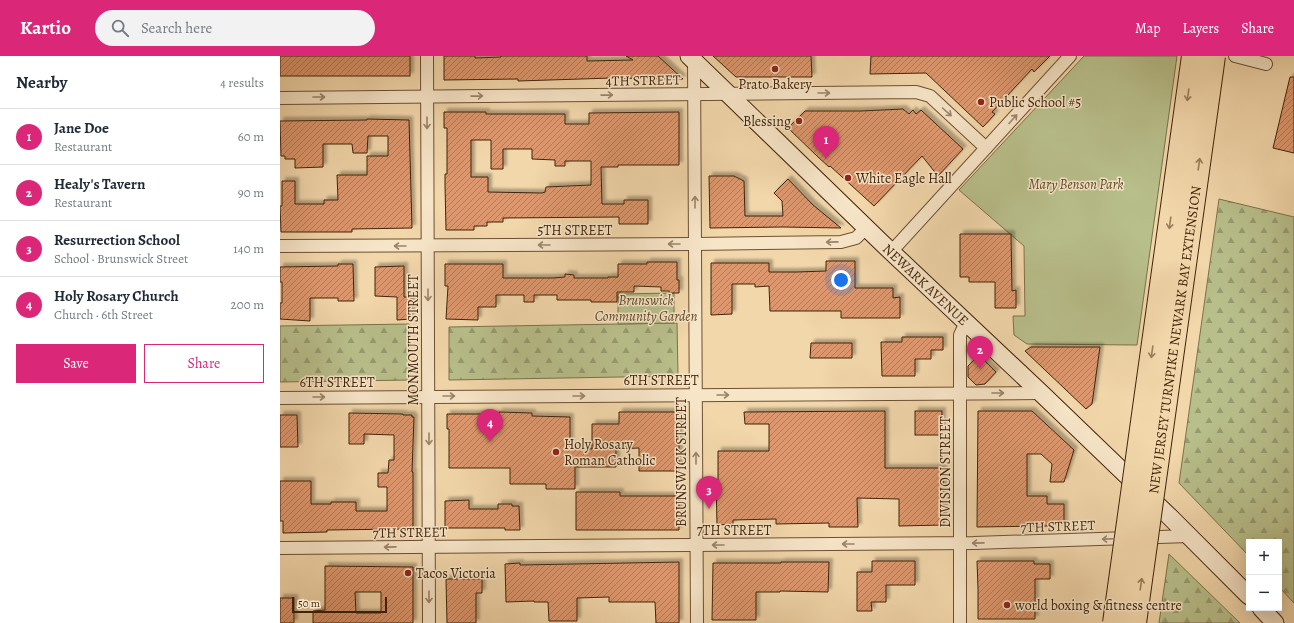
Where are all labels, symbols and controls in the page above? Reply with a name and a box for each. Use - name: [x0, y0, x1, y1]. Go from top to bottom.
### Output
- search box: [95, 10, 375, 46]
- text: Kartio: [20, 15, 71, 41]
- icon: search: [109, 17, 131, 39]
- text: Search here: [141, 18, 212, 38]
- text: Map: [1135, 19, 1161, 38]
- text: Layers: [1183, 19, 1219, 38]
- text: Share: [1241, 19, 1274, 38]
- marker: Prato Bakery: [770, 64, 780, 74]
- street label: 4TH STREET: [605, 70, 681, 91]
- text: Nearby: [16, 71, 67, 94]
- text: 4 results: [220, 74, 264, 91]
- place label: Prato Bakery: [738, 75, 812, 94]
- one-way arrow: [1184, 88, 1192, 101]
- one-way arrow: [817, 89, 830, 97]
- one-way arrow: [600, 91, 613, 99]
- one-way arrow: [470, 92, 483, 100]
- one-way arrow: [312, 93, 325, 101]
- place label: Public School #5: [989, 93, 1081, 112]
- marker: Public School #5: [976, 97, 986, 107]
- one-way arrow: [942, 107, 952, 117]
- place label: Blessing: [743, 112, 791, 131]
- one-way arrow: [1008, 114, 1017, 124]
- one-way arrow: [423, 116, 431, 129]
- marker: Blessing: [794, 116, 804, 126]
- text: Jane Doe: [54, 118, 109, 138]
- pin: 1: [813, 126, 839, 159]
- text: 1: [27, 128, 31, 145]
- text: 60 m: [238, 128, 264, 145]
- text: Restaurant: [54, 138, 112, 155]
- one-way arrow: [1195, 158, 1203, 171]
- place label: White Eagle Hall: [855, 169, 952, 188]
- marker: White Eagle Hall: [843, 173, 853, 183]
- text: Healy's Tavern: [54, 174, 145, 194]
- park label: Mary Benson Park: [1029, 175, 1123, 194]
- text: 2: [26, 184, 32, 201]
- text: 90 m: [238, 184, 264, 201]
- street label: NEW JERSEY TURNPIKE NEWARK BAY EXTENSION: [1144, 185, 1206, 495]
- text: Restaurant: [54, 194, 112, 211]
- one-way arrow: [691, 196, 699, 209]
- one-way arrow: [1166, 216, 1174, 229]
- street label: 5TH STREET: [538, 221, 613, 240]
- text: Resurrection School: [54, 230, 180, 250]
- one-way arrow: [826, 238, 839, 246]
- text: 3: [26, 240, 32, 257]
- text: 140 m: [233, 240, 264, 257]
- one-way arrow: [668, 240, 681, 248]
- street label: NEWARK AVENUE: [878, 240, 973, 330]
- one-way arrow: [538, 241, 551, 249]
- one-way arrow: [394, 242, 407, 250]
- text: School · Brunswick Street: [54, 250, 188, 267]
- your location: [831, 270, 851, 290]
- street label: MONMOUTH STREET: [404, 274, 423, 406]
- text: Holy Rosary Church: [54, 286, 179, 306]
- one-way arrow: [424, 288, 432, 301]
- park label: Brunswick Community Garden: [595, 291, 697, 326]
- text: 4: [26, 296, 32, 313]
- text: 200 m: [231, 296, 264, 313]
- text: Church · 6th Street: [54, 306, 153, 323]
- pin: 2: [967, 336, 993, 369]
- button: Save: [16, 344, 136, 383]
- button: Share: [144, 344, 264, 383]
- one-way arrow: [1149, 345, 1156, 358]
- street label: 6TH STREET: [623, 371, 699, 390]
- street label: 6TH STREET: [299, 373, 375, 392]
- one-way arrow: [991, 389, 1004, 397]
- one-way arrow: [716, 391, 729, 399]
- one-way arrow: [442, 392, 455, 400]
- one-way arrow: [572, 392, 585, 399]
- one-way arrow: [312, 393, 325, 401]
- street label: BRUNSWICK STREET: [672, 397, 691, 527]
- pin: 4: [477, 409, 503, 442]
- street label: DIVISION STREET: [936, 416, 955, 528]
- one-way arrow: [425, 432, 432, 445]
- place label: Holy Rosary Roman Catholic: [564, 435, 655, 470]
- marker: Holy Rosary Roman Catholic: [551, 447, 561, 457]
- one-way arrow: [692, 452, 700, 465]
- pin: 3: [696, 476, 722, 509]
- street label: 7TH STREET: [1020, 516, 1096, 537]
- street label: 7TH STREET: [697, 521, 772, 540]
- street label: 7TH STREET: [373, 522, 448, 543]
- one-way arrow: [1102, 535, 1115, 543]
- one-way arrow: [972, 539, 985, 547]
- map controls: [1246, 539, 1282, 611]
- button: +: [1246, 539, 1282, 575]
- one-way arrow: [842, 540, 855, 548]
- one-way arrow: [712, 541, 725, 549]
- one-way arrow: [384, 543, 397, 551]
- place label: Tacos Victoria: [416, 564, 496, 583]
- marker: Tacos Victoria: [403, 568, 413, 578]
- button: −: [1246, 575, 1282, 611]
- one-way arrow: [1137, 578, 1145, 591]
- one-way arrow: [425, 590, 433, 603]
- scale bar: [292, 595, 387, 614]
- text: 50 m: [298, 596, 320, 611]
- place label: world boxing & fitness centre: [1014, 596, 1182, 615]
- marker: world boxing & fitness centre: [1002, 600, 1012, 610]

